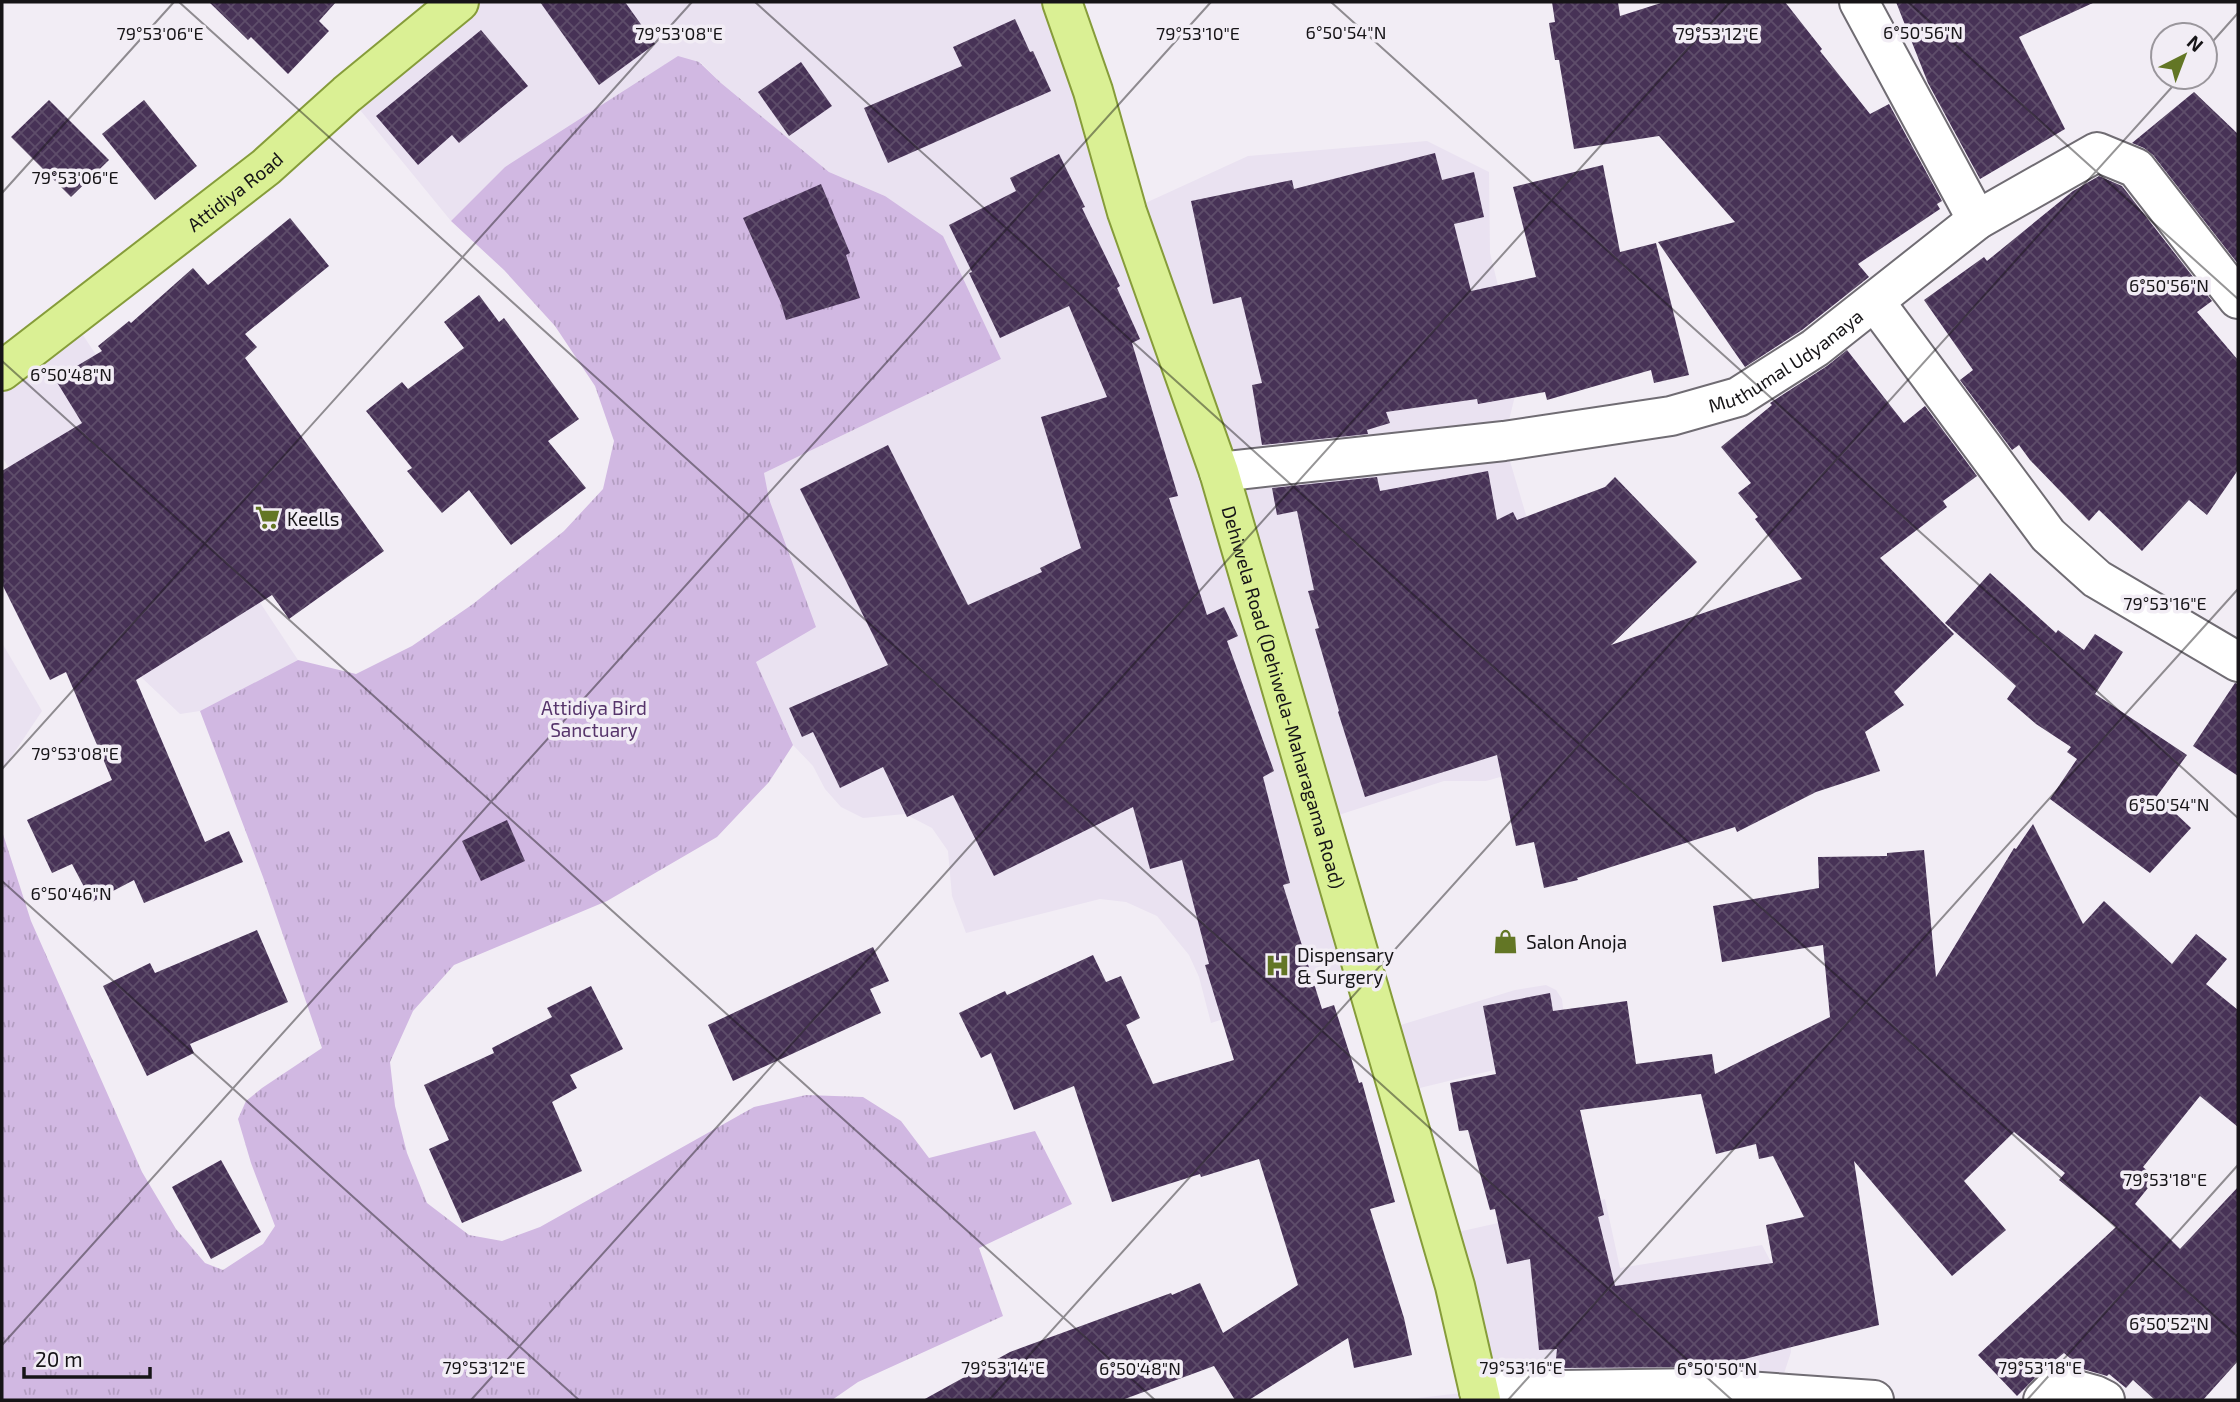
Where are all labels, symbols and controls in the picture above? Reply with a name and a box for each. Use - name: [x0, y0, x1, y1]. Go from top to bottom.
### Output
- text: 6°50'54"N: [1306, 21, 1386, 43]
- text: 6°50'56"N: [1883, 21, 1963, 43]
- north arrow: [2149, 21, 2219, 91]
- text: 79°53'06"E: [116, 22, 204, 44]
- text: 79°53'08"E: [635, 22, 723, 44]
- text: 79°53'10"E: [1156, 22, 1240, 44]
- text: 79°53'12"E: [1675, 22, 1759, 44]
- text: N: [2183, 30, 2209, 56]
- street label: Attidiya Road: [182, 147, 287, 235]
- text: 79°53'06"E: [31, 166, 119, 188]
- text: 6°50'56"N: [2129, 274, 2209, 296]
- street label: Muthumal Udyanaya: [1705, 304, 1867, 416]
- text: 6°50'48"N: [30, 363, 112, 385]
- street label: Dehiwela Road (Dehiwela-Maharagama Road): [1218, 503, 1351, 891]
- supermarket icon: Keells: [253, 504, 281, 532]
- place label: Keells: [287, 507, 339, 530]
- text: 79°53'16"E: [2123, 592, 2207, 614]
- park label: Attidiya Bird Sanctuary: [541, 696, 647, 741]
- text: 79°53'08"E: [31, 742, 119, 764]
- text: 6°50'54"N: [2129, 793, 2209, 815]
- text: 6°50'46"N: [30, 882, 112, 904]
- shop icon: Salon Anoja: [1492, 927, 1520, 955]
- place label: Salon Anoja: [1526, 930, 1627, 953]
- place label: Dispensary & Surgery: [1297, 943, 1394, 988]
- hospital icon: Dispensary & Surgery: [1263, 951, 1291, 979]
- text: 79°53'18"E: [2123, 1168, 2207, 1190]
- text: 6°50'52"N: [2129, 1312, 2209, 1334]
- scale bar: [24, 1336, 150, 1380]
- text: 20 m: [35, 1346, 83, 1371]
- text: 79°53'12"E: [442, 1356, 526, 1378]
- text: 79°53'14"E: [961, 1356, 1045, 1378]
- text: 79°53'16"E: [1479, 1356, 1563, 1378]
- text: 79°53'18"E: [1998, 1356, 2082, 1378]
- text: 6°50'48"N: [1099, 1357, 1181, 1379]
- text: 6°50'50"N: [1677, 1357, 1757, 1379]

